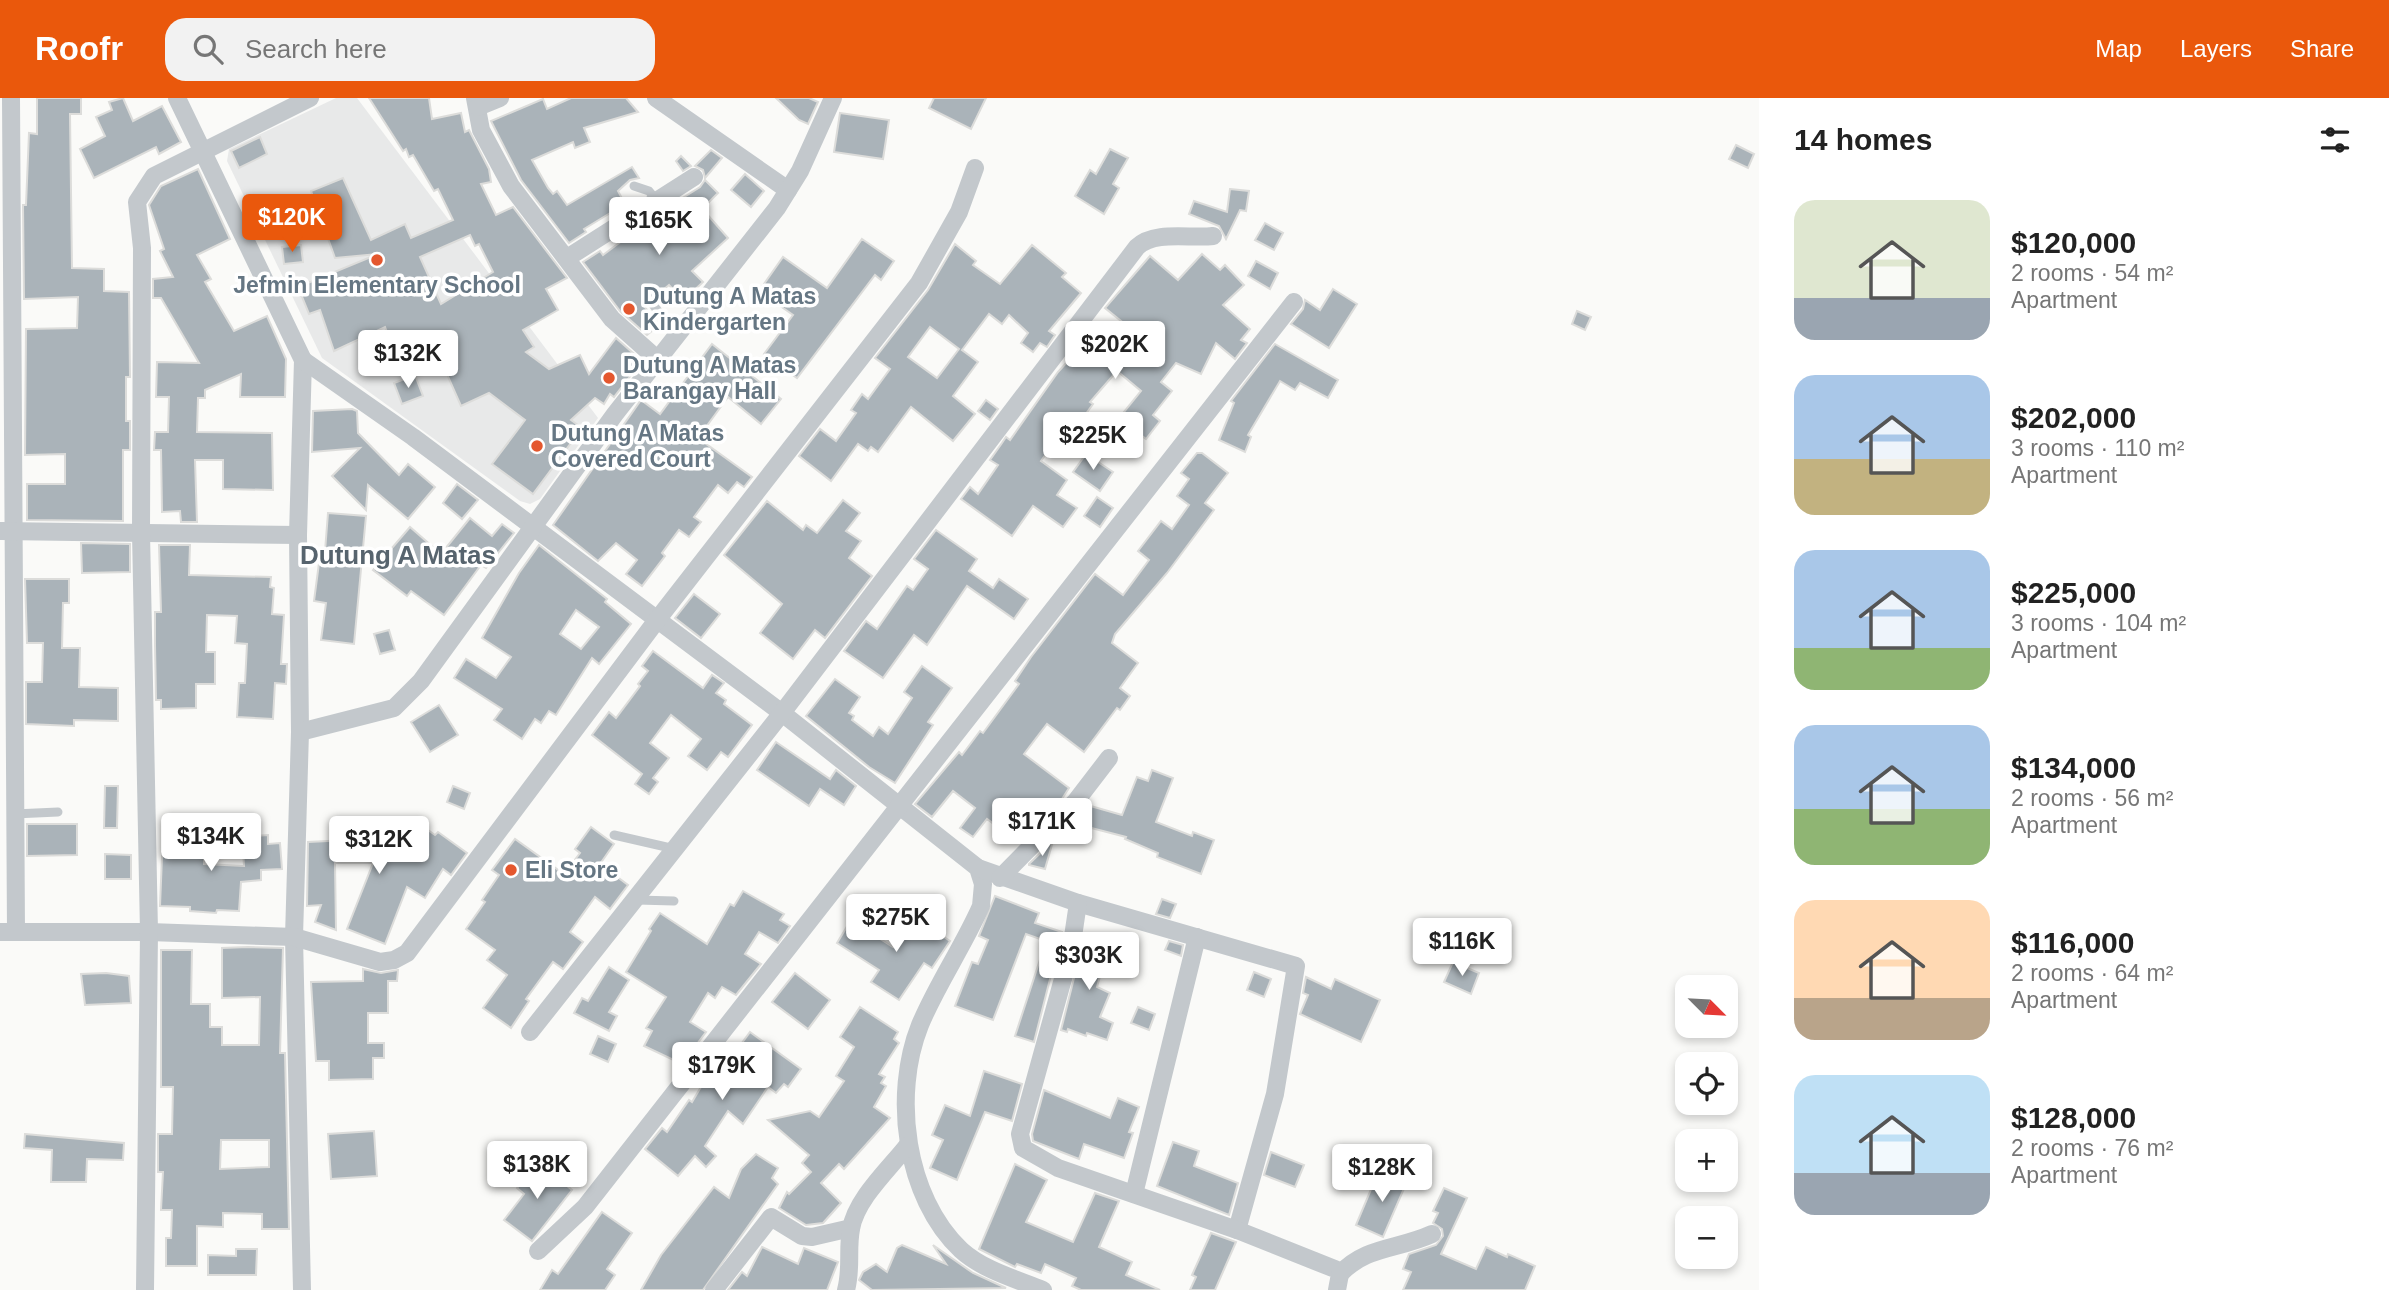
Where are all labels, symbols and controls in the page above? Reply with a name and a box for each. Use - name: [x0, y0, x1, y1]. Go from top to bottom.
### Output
- search box: [165, 18, 655, 81]
- text: Roofr: [35, 30, 123, 67]
- icon: search: [189, 30, 227, 68]
- text: Search here: [245, 34, 387, 64]
- text: Map: [2095, 35, 2142, 62]
- text: Layers: [2180, 35, 2252, 62]
- text: Share: [2290, 35, 2354, 62]
- icon: filters: [2316, 121, 2354, 159]
- text: 14 homes: [1794, 123, 1932, 156]
- pin: $120K: [243, 194, 341, 254]
- pin: $165K: [610, 198, 708, 257]
- text: $120K: [258, 204, 326, 230]
- text: $165K: [625, 207, 693, 233]
- text: $120,000: [2011, 226, 2136, 259]
- icon: home: [1850, 228, 1934, 312]
- marker: Jefmin Elementary School: [369, 252, 385, 268]
- text: 2 rooms · 54 m²: [2011, 260, 2173, 286]
- place label: Jefmin Elementary School: [233, 272, 521, 298]
- place label: Dutung A Matas Kindergarten: [643, 283, 816, 335]
- text: Apartment: [2011, 287, 2117, 313]
- marker: Dutung A Matas Kindergarten: [621, 301, 637, 317]
- pin: $202K: [1066, 322, 1164, 381]
- pin: $132K: [359, 330, 457, 390]
- text: $202K: [1081, 331, 1149, 357]
- text: $132K: [374, 340, 442, 366]
- place label: Dutung A Matas Barangay Hall: [623, 352, 796, 404]
- marker: Dutung A Matas Barangay Hall: [601, 370, 617, 386]
- text: $202,000: [2011, 401, 2136, 434]
- icon: home: [1850, 403, 1934, 487]
- pin: $225K: [1044, 412, 1142, 472]
- place label: Dutung A Matas Covered Court: [551, 420, 724, 472]
- text: $225K: [1059, 422, 1127, 448]
- text: 3 rooms · 110 m²: [2011, 435, 2184, 461]
- marker: Dutung A Matas Covered Court: [529, 438, 545, 454]
- text: Apartment: [2011, 462, 2117, 488]
- district label: Dutung A Matas: [300, 540, 496, 570]
- text: $225,000: [2011, 576, 2136, 609]
- icon: home: [1850, 578, 1934, 662]
- text: 3 rooms · 104 m²: [2011, 610, 2186, 636]
- text: Apartment: [2011, 637, 2117, 663]
- text: $134,000: [2011, 751, 2136, 784]
- icon: home: [1850, 753, 1934, 837]
- text: 2 rooms · 56 m²: [2011, 785, 2173, 811]
- pin: $171K: [993, 798, 1091, 858]
- text: $171K: [1008, 808, 1076, 834]
- text: Apartment: [2011, 812, 2117, 838]
- pin: $134K: [162, 814, 260, 873]
- pin: $312K: [330, 816, 428, 876]
- text: $134K: [177, 823, 245, 849]
- text: $312K: [345, 826, 413, 852]
- place label: Eli Store: [525, 857, 618, 883]
- marker: Eli Store: [503, 862, 519, 878]
- pin: $275K: [847, 894, 945, 954]
- text: $275K: [862, 904, 930, 930]
- pin: $116K: [1413, 918, 1511, 978]
- text: $116,000: [2011, 926, 2134, 959]
- text: $116K: [1429, 928, 1495, 954]
- icon: home: [1850, 928, 1934, 1012]
- pin: $303K: [1040, 932, 1138, 992]
- text: $303K: [1055, 942, 1123, 968]
- text: 2 rooms · 64 m²: [2011, 960, 2173, 986]
- north arrow: [1675, 975, 1738, 1038]
- map controls: [1675, 975, 1738, 1269]
- text: Apartment: [2011, 987, 2117, 1013]
- pin: $179K: [673, 1042, 771, 1102]
- text: $179K: [688, 1052, 756, 1078]
- button: locate: [1675, 1052, 1738, 1115]
- text: $128,000: [2011, 1101, 2136, 1134]
- icon: home: [1850, 1103, 1934, 1187]
- button: +: [1675, 1129, 1738, 1192]
- text: 2 rooms · 76 m²: [2011, 1135, 2173, 1161]
- pin: $138K: [488, 1142, 586, 1201]
- pin: $128K: [1333, 1144, 1431, 1204]
- text: $138K: [503, 1151, 571, 1177]
- text: $128K: [1348, 1154, 1416, 1180]
- text: Apartment: [2011, 1162, 2117, 1188]
- button: −: [1675, 1206, 1738, 1269]

